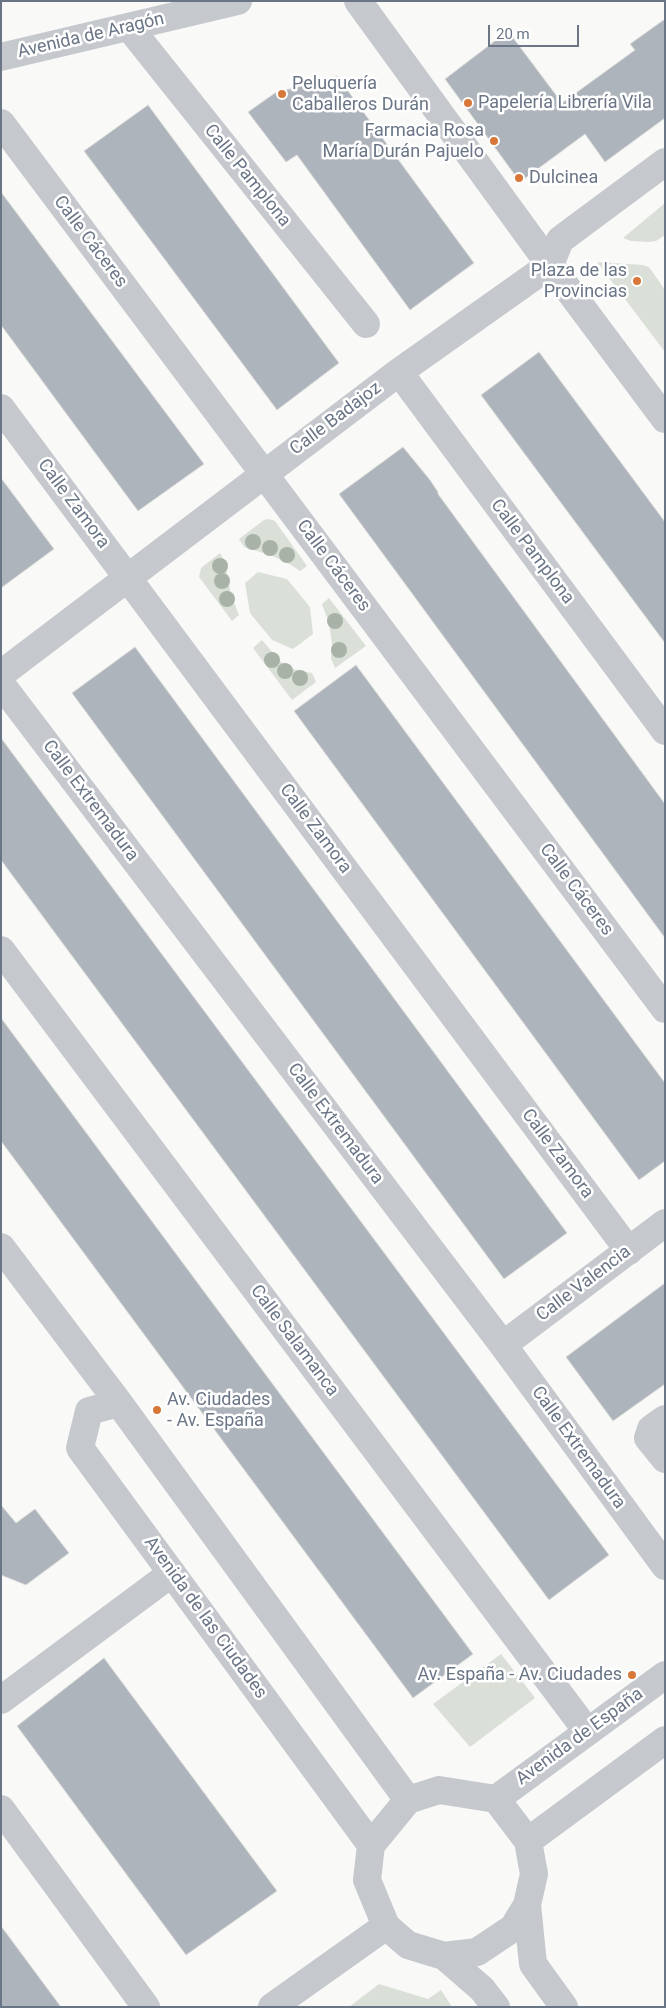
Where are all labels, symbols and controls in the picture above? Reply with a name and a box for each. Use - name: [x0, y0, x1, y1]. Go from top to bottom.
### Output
- street label: Avenida de Aragón: [16, 9, 166, 63]
- scale bar: [491, 15, 582, 47]
- text: 20 m: [496, 25, 530, 43]
- place label: Peluquería Caballeros Durán: [292, 73, 429, 116]
- marker: Peluquería Caballeros Durán: [276, 88, 288, 100]
- place label: Papelería Librería Vila: [478, 92, 652, 114]
- marker: Papelería Librería Vila: [462, 97, 474, 109]
- street label: Calle Pamplona: [199, 120, 295, 232]
- place label: Farmacia Rosa María Durán Pajuelo: [323, 120, 484, 162]
- marker: Farmacia Rosa María Durán Pajuelo: [488, 135, 500, 147]
- place label: Dulcinea: [529, 167, 598, 189]
- marker: Dulcinea: [513, 172, 525, 184]
- street label: Calle Cáceres: [48, 192, 132, 292]
- place label: Plaza de las Provincias: [531, 260, 627, 302]
- marker: Plaza de las Provincias: [631, 275, 643, 287]
- street label: Calle Badajoz: [286, 378, 386, 460]
- street label: Calle Zamora: [32, 455, 114, 553]
- street label: Calle Pamplona: [486, 495, 578, 609]
- street label: Calle Cáceres: [291, 516, 375, 616]
- street label: Calle Extremadura: [37, 736, 143, 866]
- street label: Calle Zamora: [274, 780, 356, 878]
- street label: Calle Cáceres: [534, 840, 618, 940]
- street label: Calle Extremadura: [282, 1059, 388, 1189]
- street label: Calle Zamora: [516, 1105, 598, 1203]
- street label: Calle Valencia: [533, 1242, 635, 1326]
- street label: Calle Salamanca: [245, 1281, 343, 1401]
- street label: Calle Extremadura: [526, 1383, 630, 1513]
- place label: Av. Ciudades - Av. España: [167, 1389, 270, 1432]
- marker: Av. Ciudades - Av. España: [151, 1404, 163, 1416]
- street label: Avenida de las Ciudades: [139, 1533, 271, 1703]
- place label: Av. España - Av. Ciudades: [417, 1664, 622, 1686]
- marker: Av. España - Av. Ciudades: [626, 1669, 638, 1681]
- street label: Avenida de España: [512, 1684, 648, 1790]

